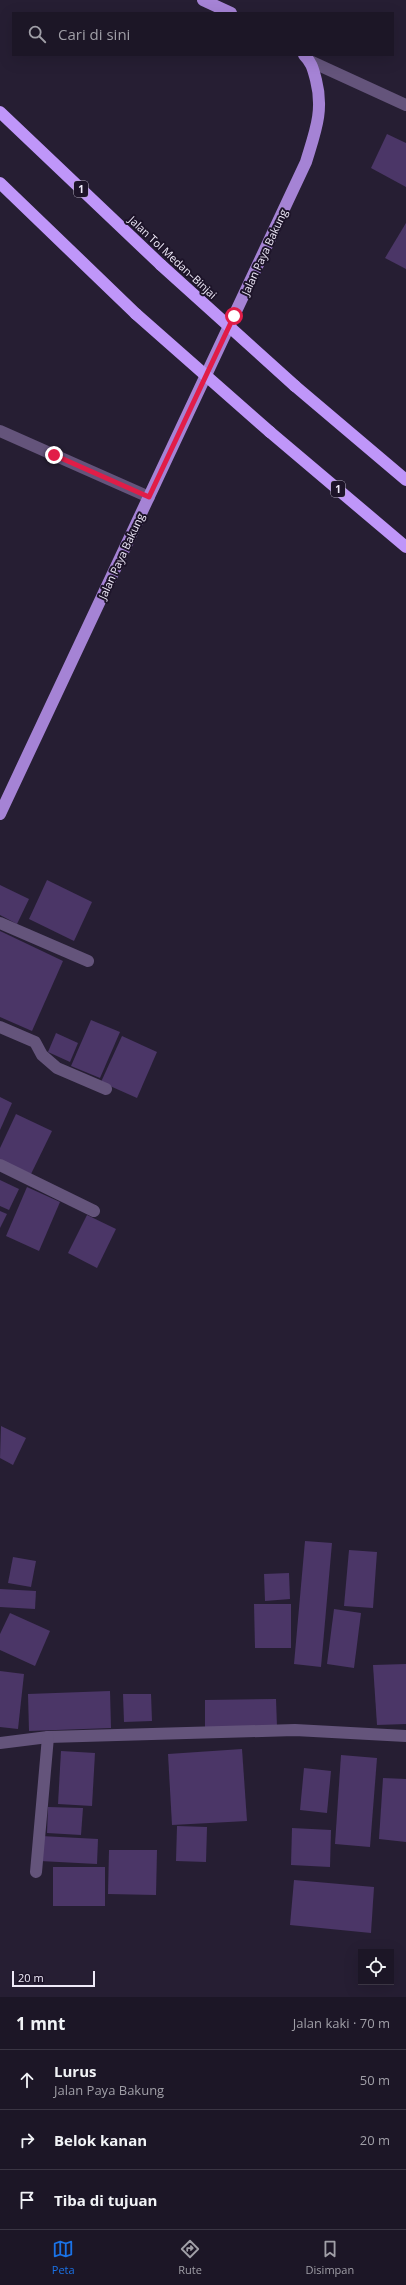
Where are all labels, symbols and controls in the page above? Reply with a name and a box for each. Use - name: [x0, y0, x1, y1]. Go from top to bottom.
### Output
- search box: [12, 12, 394, 56]
- icon: search: [26, 23, 48, 45]
- text: Cari di sini: [58, 24, 130, 44]
- road number: 1: [74, 181, 88, 197]
- street label: Jalan Paya Bakung: [237, 207, 291, 298]
- street label: Jalan Tol Medan–Binjai: [125, 212, 220, 302]
- route start: [225, 307, 243, 325]
- route end: [45, 446, 63, 464]
- road number: 1: [331, 481, 345, 497]
- street label: Jalan Paya Bakung: [94, 511, 148, 602]
- map controls: [358, 1949, 394, 1985]
- button: locate: [358, 1949, 394, 1985]
- scale bar: [12, 1969, 95, 1988]
- text: 20 m: [18, 1970, 44, 1985]
- text: 1 mnt: [16, 2012, 65, 2035]
- text: Jalan kaki · 70 m: [293, 2014, 390, 2032]
- text: Lurus: [54, 2061, 96, 2081]
- icon: ahead: [16, 2069, 38, 2091]
- text: 50 m: [360, 2071, 390, 2089]
- text: Jalan Paya Bakung: [54, 2081, 164, 2099]
- icon: right: [16, 2129, 38, 2151]
- text: Belok kanan: [54, 2130, 147, 2150]
- text: 20 m: [360, 2131, 390, 2149]
- icon: arrive: [16, 2189, 38, 2211]
- text: Tiba di tujuan: [54, 2190, 157, 2210]
- tab: Peta: [52, 2238, 75, 2277]
- tab: Rute: [178, 2238, 202, 2277]
- tab: Disimpan: [306, 2238, 354, 2277]

